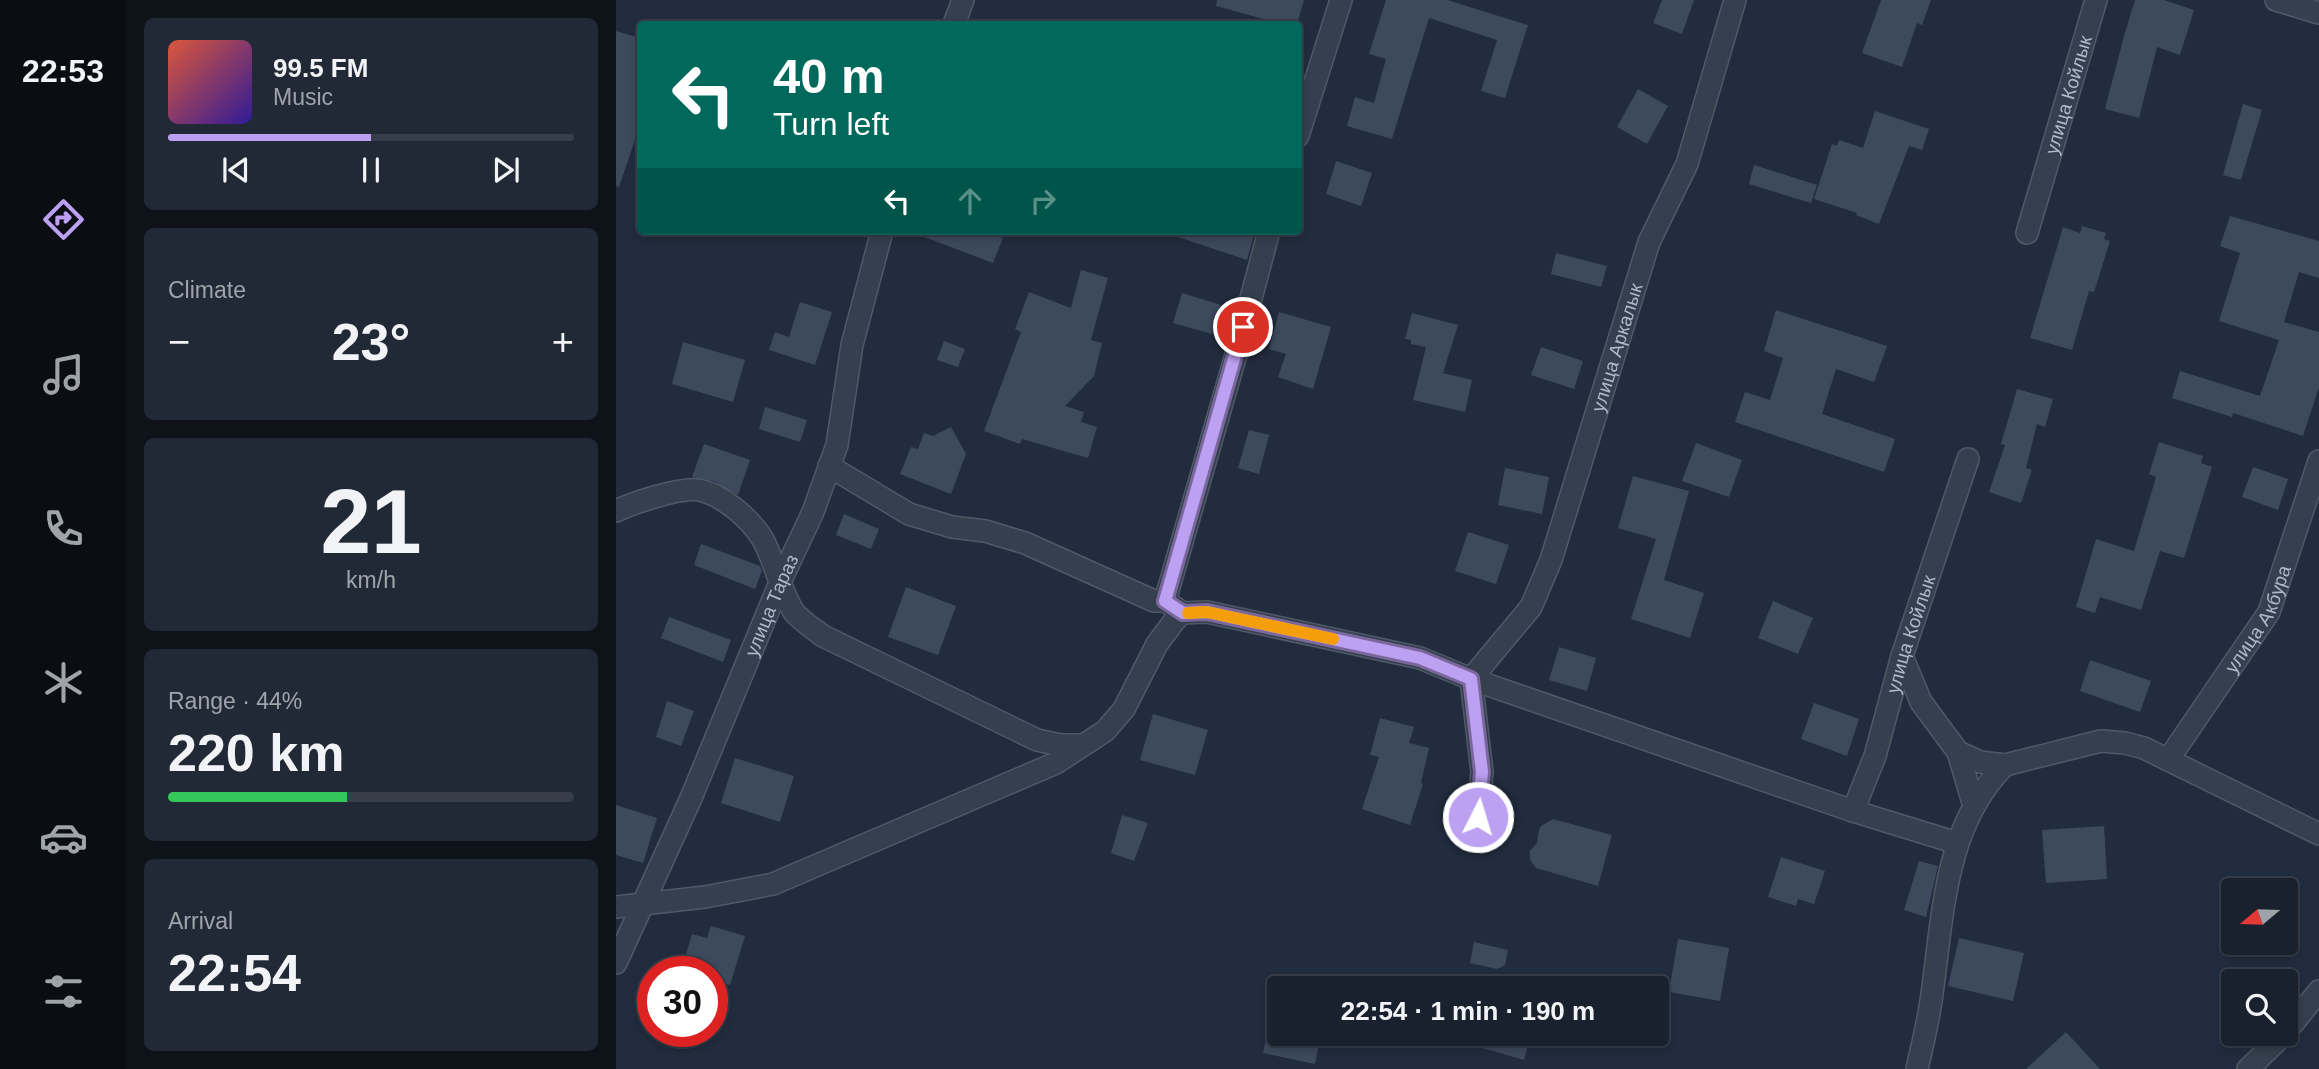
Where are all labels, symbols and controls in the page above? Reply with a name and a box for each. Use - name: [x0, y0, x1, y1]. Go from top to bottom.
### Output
- street label: улица Койлык: [2040, 32, 2096, 157]
- icon: left: [658, 49, 749, 140]
- text: 40 m: [773, 49, 885, 103]
- text: 22:53: [22, 53, 104, 89]
- text: 99.5 FM: [273, 53, 368, 83]
- text: Music: [273, 84, 333, 110]
- text: Turn left: [773, 106, 889, 142]
- icon: previous: [217, 151, 255, 189]
- icon: pause: [352, 151, 390, 189]
- icon: next: [487, 151, 525, 189]
- icon: left: [878, 182, 916, 220]
- icon: ahead: [951, 182, 989, 220]
- icon: right: [1024, 182, 1062, 220]
- icon: directions: [39, 195, 88, 244]
- text: Climate: [168, 277, 246, 303]
- street label: улица Аркалык: [1587, 280, 1646, 414]
- pin: [1213, 297, 1273, 357]
- icon: arrive: [1224, 308, 1262, 346]
- text: 23°: [332, 313, 410, 371]
- text: −: [168, 321, 190, 363]
- text: +: [552, 321, 574, 363]
- icon: music: [39, 350, 88, 399]
- text: 21: [320, 471, 422, 572]
- icon: phone: [39, 504, 88, 553]
- street label: улица Тараз: [740, 551, 802, 659]
- street label: улица Акбура: [2220, 562, 2294, 677]
- text: km/h: [346, 567, 396, 593]
- street label: улица Койлык: [1882, 572, 1939, 696]
- icon: climate: [39, 658, 88, 707]
- text: Range · 44%: [168, 688, 302, 714]
- text: 220 km: [168, 724, 344, 782]
- position arrow: [1441, 780, 1515, 854]
- icon: car: [39, 813, 88, 862]
- north arrow: [2221, 878, 2298, 956]
- map controls: [2221, 878, 2298, 1046]
- text: Arrival: [168, 908, 233, 934]
- text: 22:54: [168, 944, 301, 1002]
- speed limit sign: 30: [637, 956, 728, 1047]
- icon: filters: [39, 967, 88, 1016]
- button: search: [2221, 969, 2298, 1046]
- text: 22:54 · 1 min · 190 m: [1341, 996, 1595, 1026]

